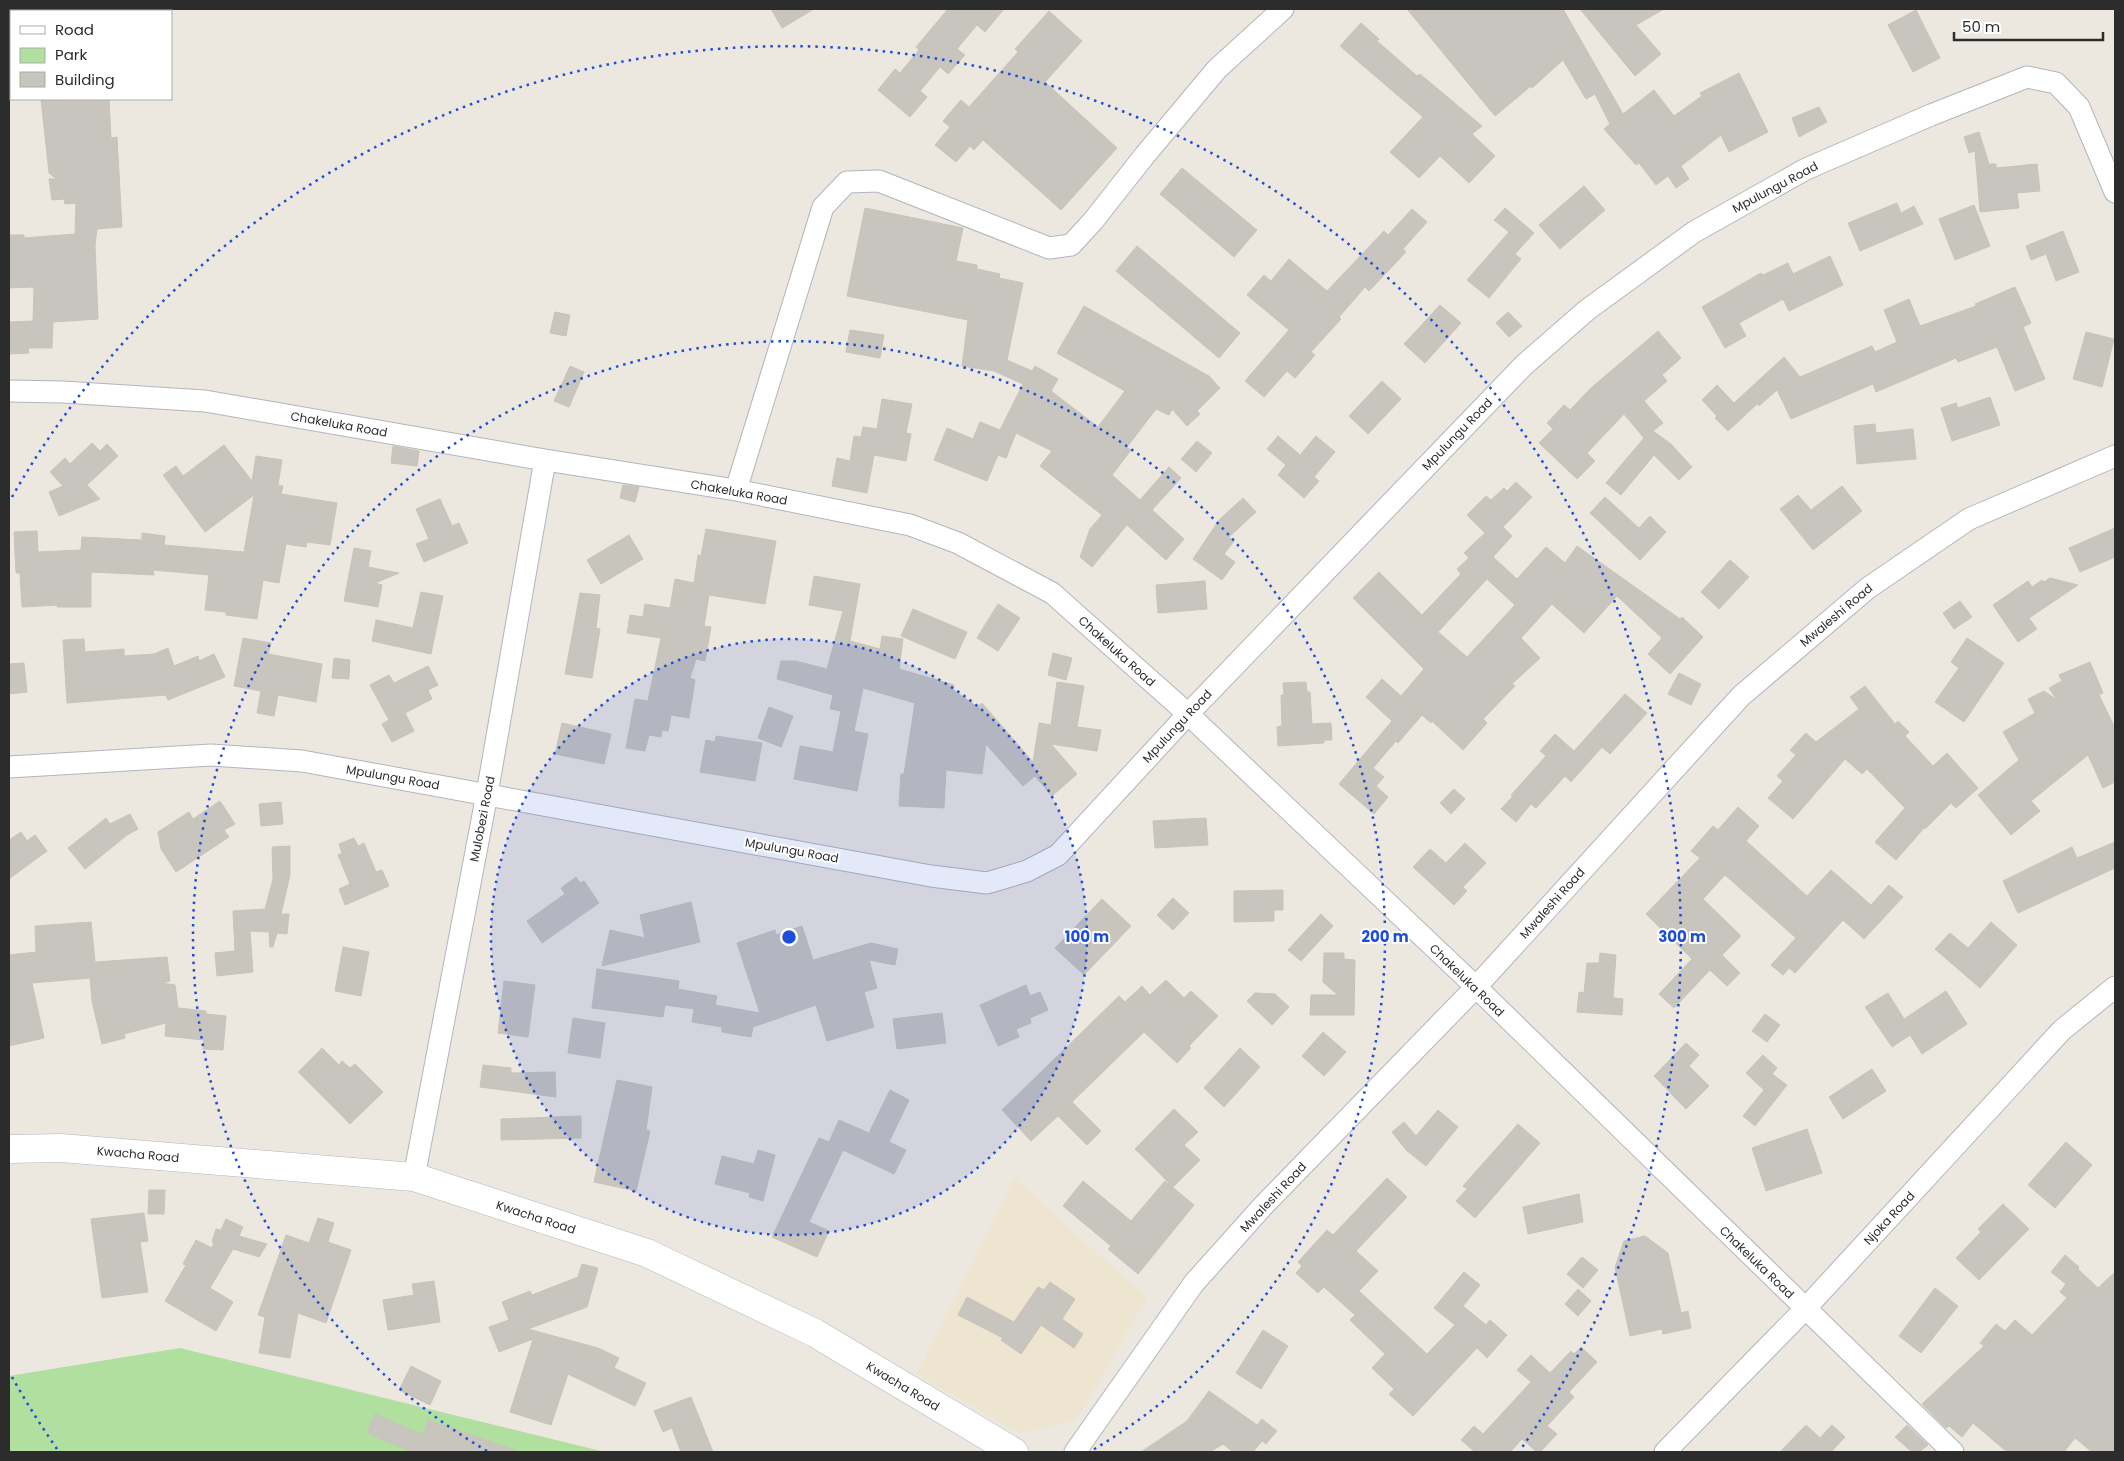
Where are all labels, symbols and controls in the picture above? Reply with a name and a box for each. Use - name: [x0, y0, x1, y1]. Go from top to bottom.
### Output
- legend: [10, 10, 172, 100]
- scale bar: [1954, 10, 2103, 42]
- text: 50 m: [1962, 16, 2000, 37]
- text: Road: [55, 19, 94, 40]
- text: Park: [55, 44, 87, 65]
- text: Building: [55, 69, 115, 90]
- street label: Mpulungu Road: [1729, 157, 1821, 217]
- street label: Mpulungu Road: [1418, 394, 1496, 474]
- street label: Chakeluka Road: [289, 407, 389, 441]
- street label: Chakeluka Road: [689, 475, 789, 509]
- street label: Mwaleshi Road: [1796, 580, 1876, 650]
- street label: Chakeluka Road: [1075, 612, 1159, 690]
- street label: Mpulungu Road: [1139, 686, 1215, 766]
- street label: Mpulungu Road: [345, 760, 441, 794]
- street label: Mulobezi Road: [465, 775, 499, 863]
- street label: Mpulungu Road: [744, 833, 840, 867]
- street label: Mwaleshi Road: [1516, 864, 1588, 942]
- text: 100 m: [1065, 926, 1109, 947]
- text: 200 m: [1361, 926, 1409, 947]
- text: 300 m: [1658, 926, 1706, 947]
- centre of rings: [780, 928, 798, 946]
- street label: Chakeluka Road: [1426, 940, 1508, 1020]
- street label: Kwacha Road: [96, 1142, 180, 1166]
- street label: Mwaleshi Road: [1236, 1158, 1310, 1236]
- street label: Njoka Road: [1860, 1187, 1918, 1249]
- street label: Kwacha Road: [494, 1196, 578, 1238]
- street label: Chakeluka Road: [1716, 1222, 1798, 1302]
- street label: Kwacha Road: [863, 1357, 943, 1415]

